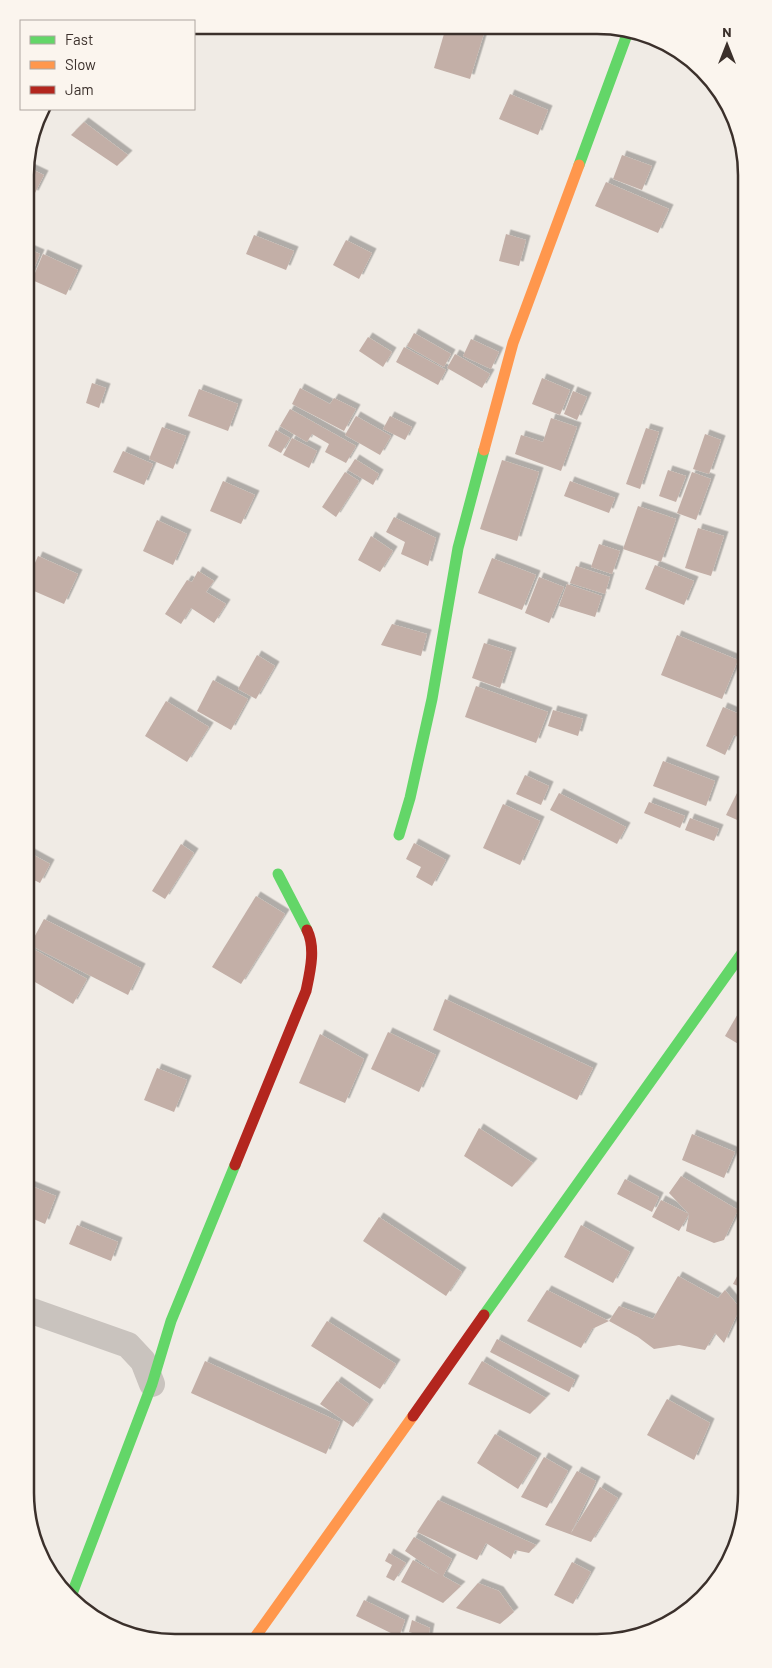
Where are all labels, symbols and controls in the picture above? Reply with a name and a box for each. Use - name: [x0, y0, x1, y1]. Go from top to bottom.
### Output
- legend: [20, 20, 195, 110]
- north arrow: [702, 20, 752, 70]
- text: N: [722, 23, 732, 40]
- text: Fast: [65, 30, 93, 48]
- text: Slow: [65, 55, 96, 73]
- text: Jam: [65, 80, 94, 98]

